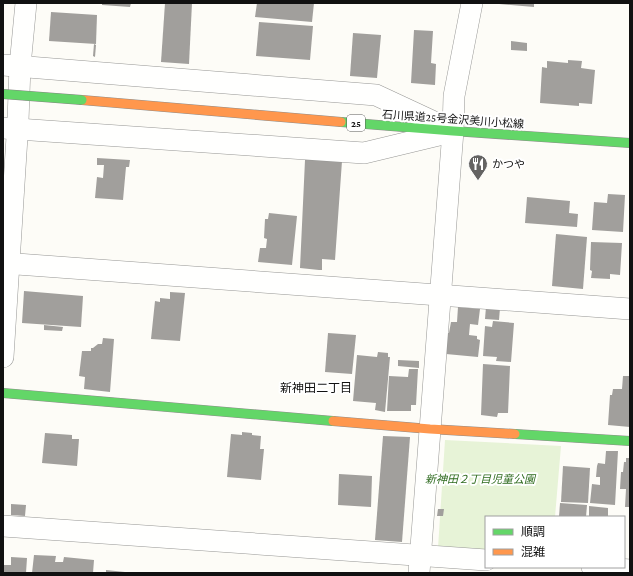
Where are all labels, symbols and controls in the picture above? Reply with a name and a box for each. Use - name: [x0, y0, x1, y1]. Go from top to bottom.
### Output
- street label: 石川県道25号金沢美川小松線: [382, 108, 524, 130]
- road number: 25: [347, 115, 365, 131]
- restaurant icon: かつや: [467, 153, 489, 181]
- place label: かつや: [492, 158, 525, 170]
- district label: 新神田二丁目: [280, 381, 352, 395]
- park label: 新神田２丁目児童公園: [425, 473, 537, 485]
- legend: [485, 516, 625, 568]
- text: 順調: [521, 525, 545, 539]
- text: 混雑: [521, 545, 545, 559]

